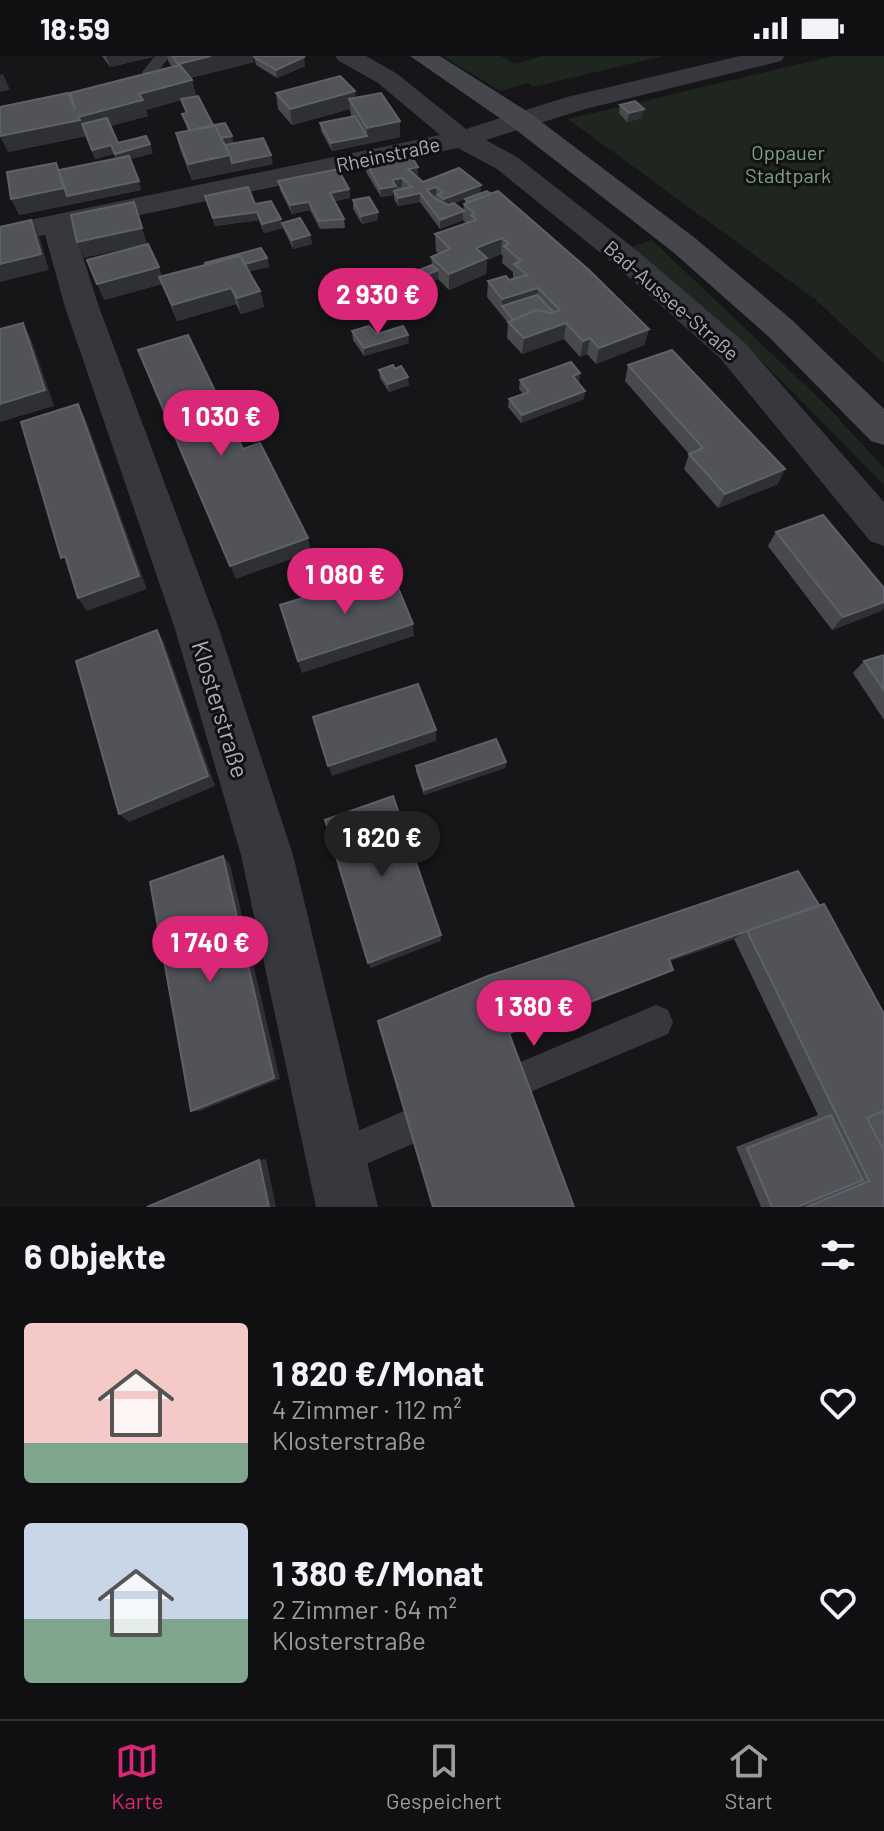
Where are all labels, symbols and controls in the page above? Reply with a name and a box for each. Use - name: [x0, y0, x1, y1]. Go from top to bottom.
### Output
- text: 18:59: [40, 10, 110, 46]
- street label: Rheinstraße: [334, 131, 442, 177]
- park label: Oppauer Stadtpark: [745, 140, 831, 187]
- street label: Bad-Aussee-Straße: [600, 235, 744, 365]
- pin: 2 930 €: [304, 268, 452, 336]
- text: 2 930 €: [336, 278, 420, 309]
- pin: 1 030 €: [147, 390, 295, 458]
- text: 1 030 €: [181, 400, 261, 431]
- pin: 1 080 €: [271, 548, 419, 616]
- text: 1 080 €: [305, 558, 385, 589]
- street label: Klosterstraße: [186, 637, 256, 781]
- pin: 1 820 €: [308, 811, 456, 879]
- text: 1 820 €: [342, 821, 422, 852]
- pin: 1 740 €: [136, 916, 284, 984]
- text: 1 740 €: [170, 926, 250, 957]
- pin: 1 380 €: [460, 980, 608, 1048]
- text: 1 380 €: [494, 990, 574, 1021]
- icon: filters: [816, 1233, 860, 1277]
- text: 6 Objekte: [24, 1235, 166, 1276]
- text: 1 820 €/Monat: [272, 1352, 484, 1393]
- icon: home: [88, 1355, 184, 1451]
- icon: heart: [816, 1381, 860, 1425]
- text: 4 Zimmer · 112 m²: [272, 1393, 462, 1424]
- text: Klosterstraße: [272, 1424, 426, 1455]
- text: 1 380 €/Monat: [272, 1552, 484, 1593]
- icon: home: [88, 1555, 184, 1651]
- icon: heart: [816, 1581, 860, 1625]
- text: 2 Zimmer · 64 m²: [272, 1593, 457, 1624]
- text: Klosterstraße: [272, 1624, 426, 1655]
- tab: Karte: [111, 1739, 164, 1813]
- tab: Gespeichert: [386, 1739, 502, 1813]
- tab: Start: [724, 1739, 773, 1813]

